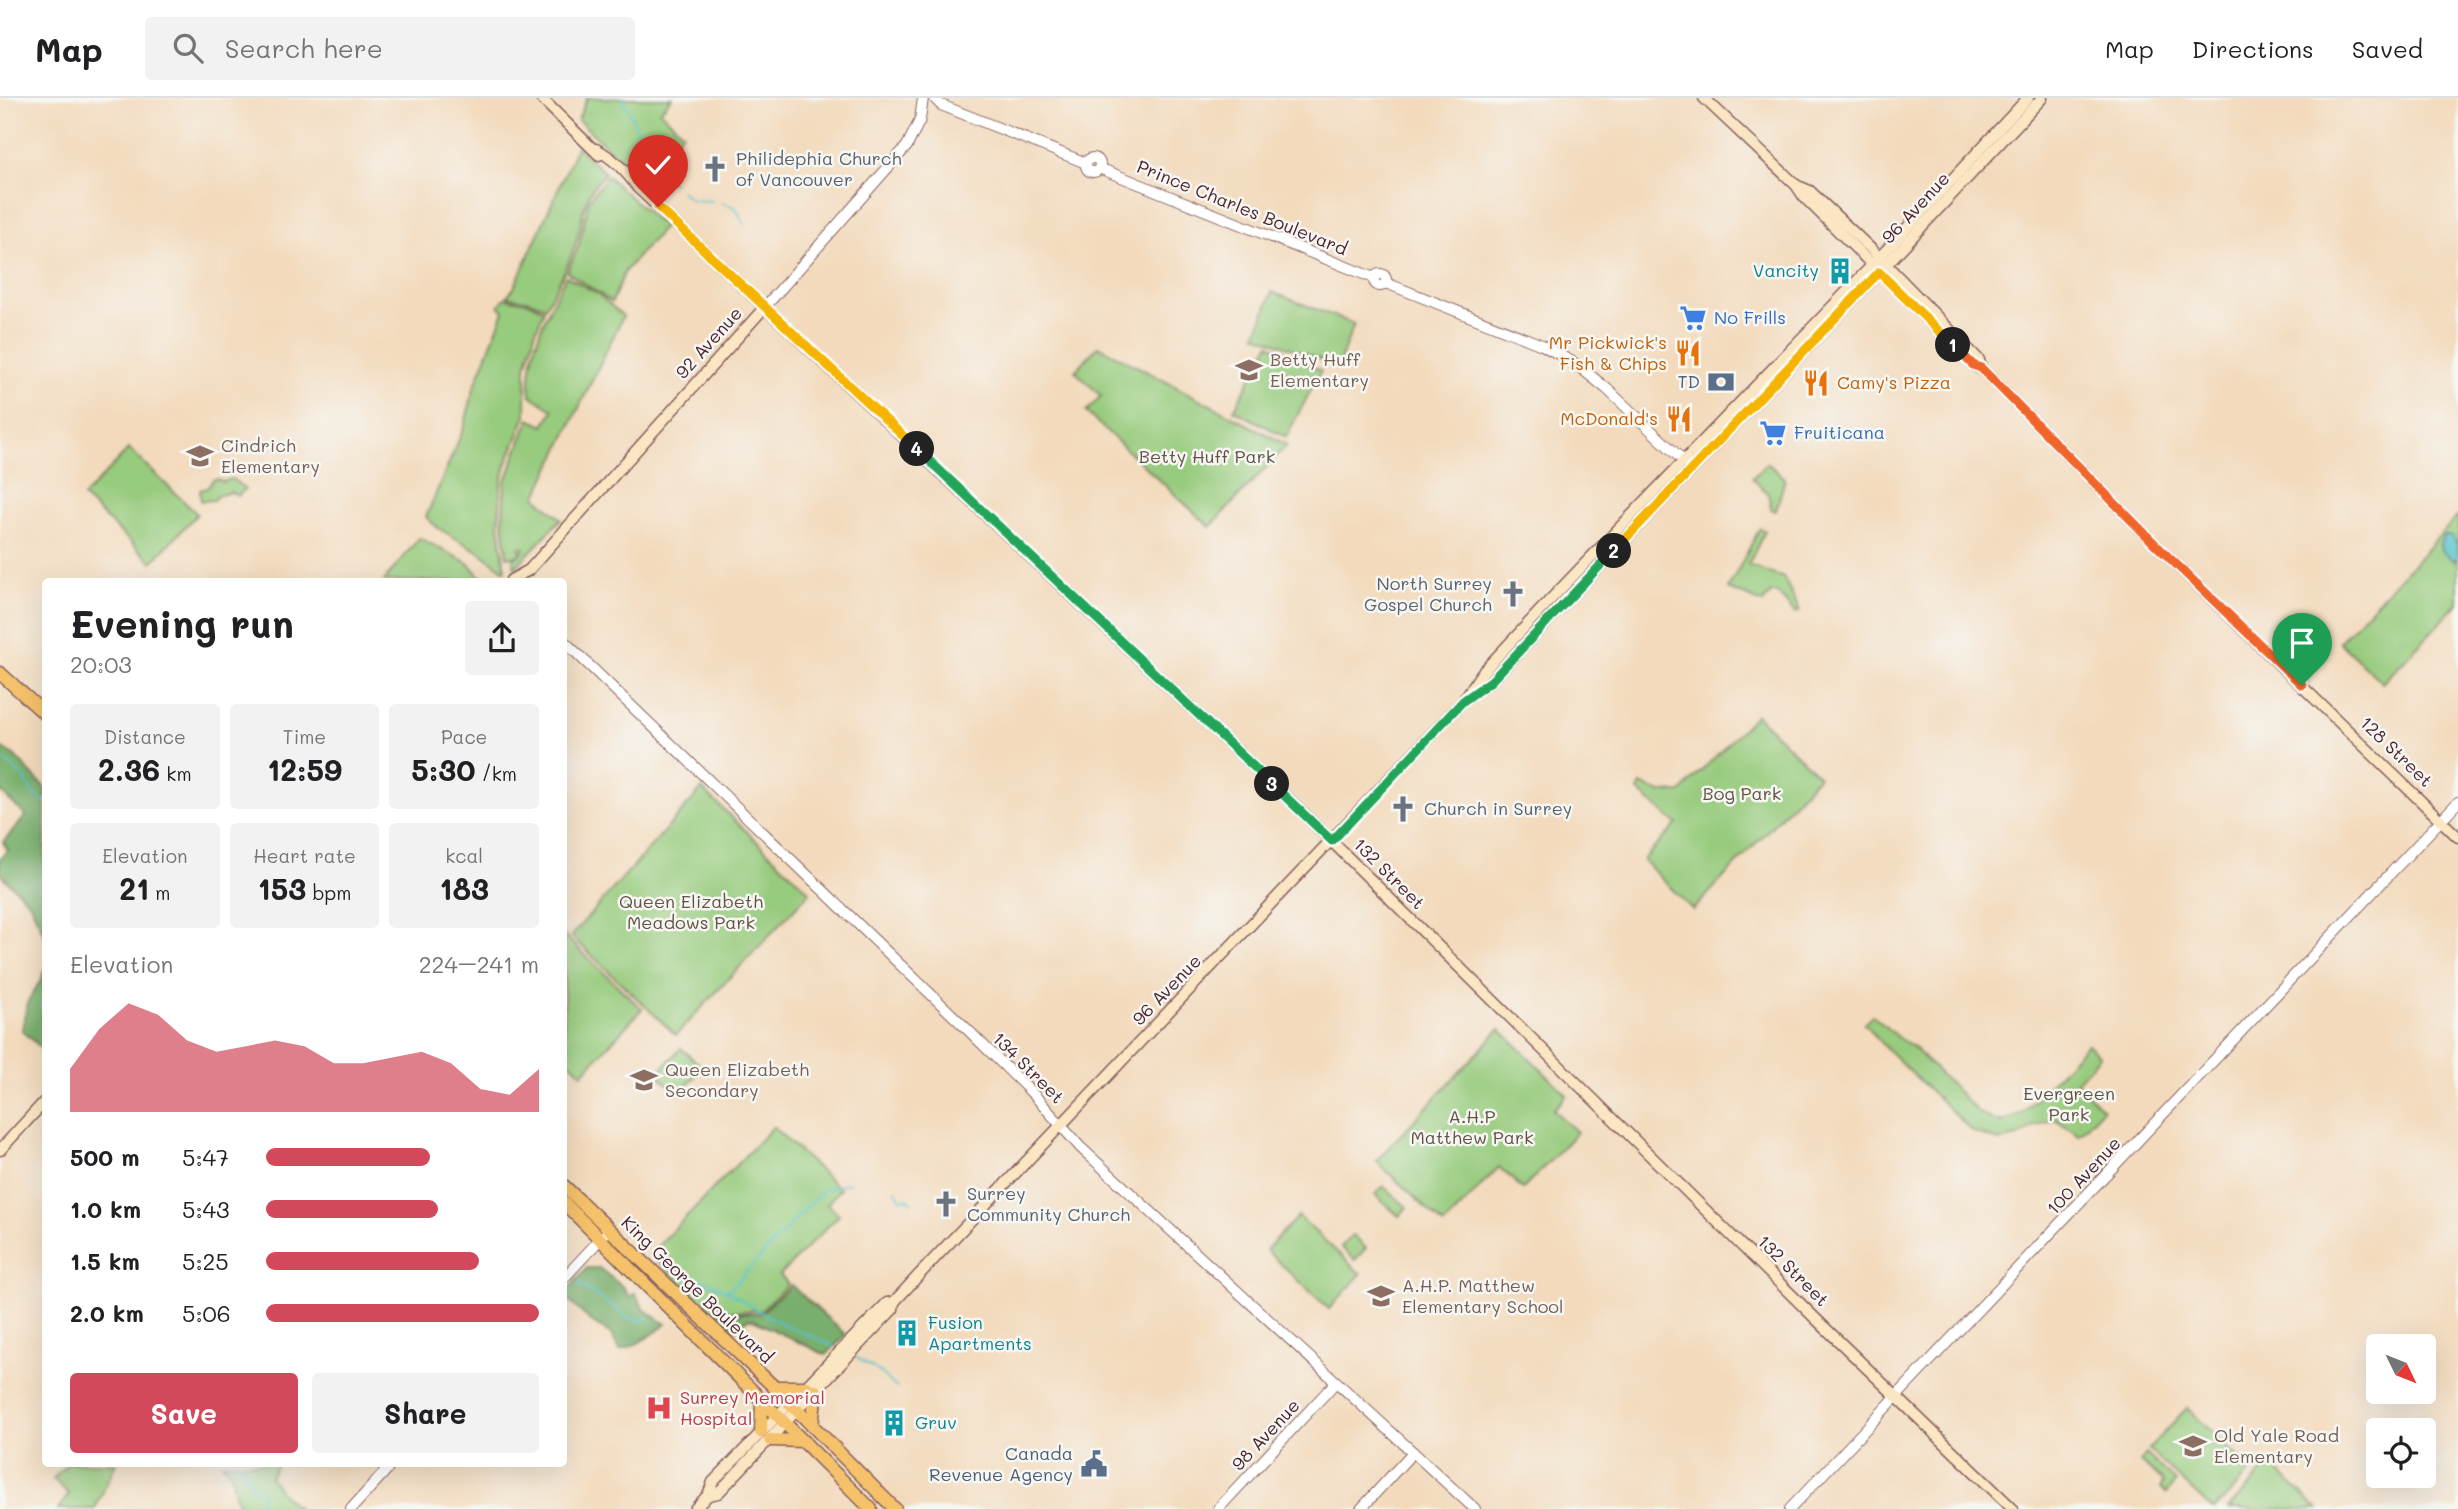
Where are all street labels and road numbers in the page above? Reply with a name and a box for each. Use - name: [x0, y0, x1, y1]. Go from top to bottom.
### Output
- street label: Prince Charles Boulevard: [1134, 154, 1351, 260]
- street label: 96 Avenue: [1876, 166, 1955, 248]
- street label: 92 Avenue: [670, 301, 747, 383]
- street label: 128 Street: [2355, 711, 2438, 792]
- street label: 132 Street: [1349, 832, 1431, 914]
- street label: 96 Avenue: [1127, 949, 1206, 1030]
- street label: 134 Street: [988, 1026, 1070, 1108]
- street label: 100 Avenue: [2041, 1131, 2126, 1219]
- street label: King George Boulevard: [616, 1210, 779, 1368]
- street label: 132 Street: [1753, 1229, 1835, 1311]
- street label: 98 Avenue: [1226, 1393, 1305, 1475]

